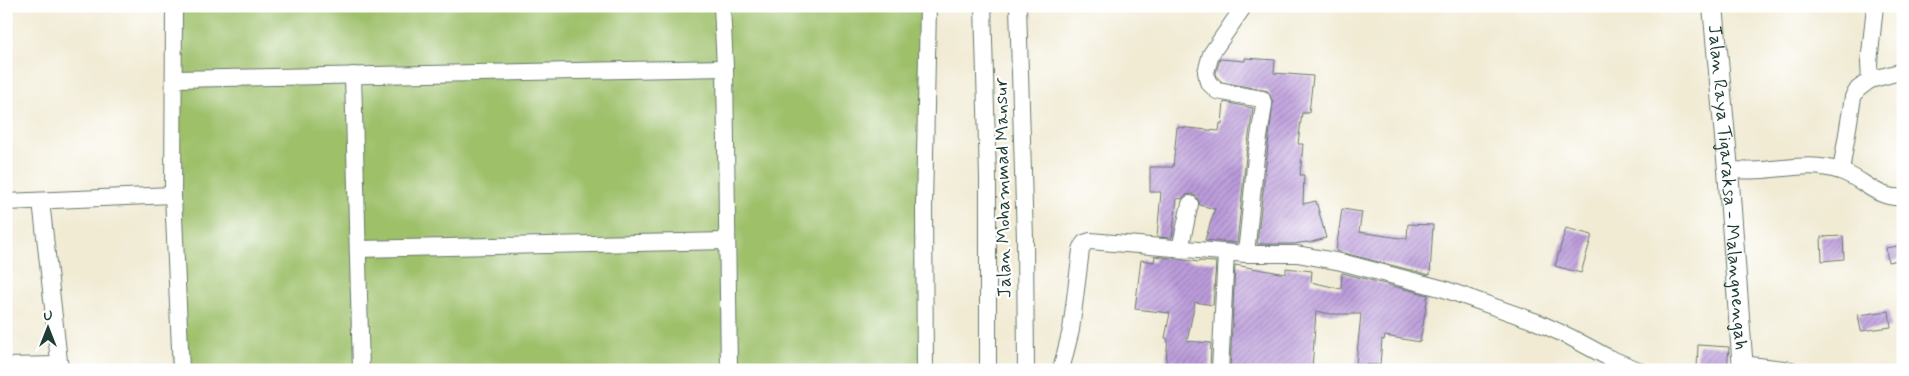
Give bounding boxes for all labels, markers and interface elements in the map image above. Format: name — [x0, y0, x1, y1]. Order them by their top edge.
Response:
street label: Jalan Raya Tigaraksa - Malangnengah — [1702, 24, 1754, 351]
street label: Jalan Mohammad Mansur — [989, 77, 1017, 298]
north arrow — [22, 304, 72, 354]
text: U — [43, 307, 53, 325]

